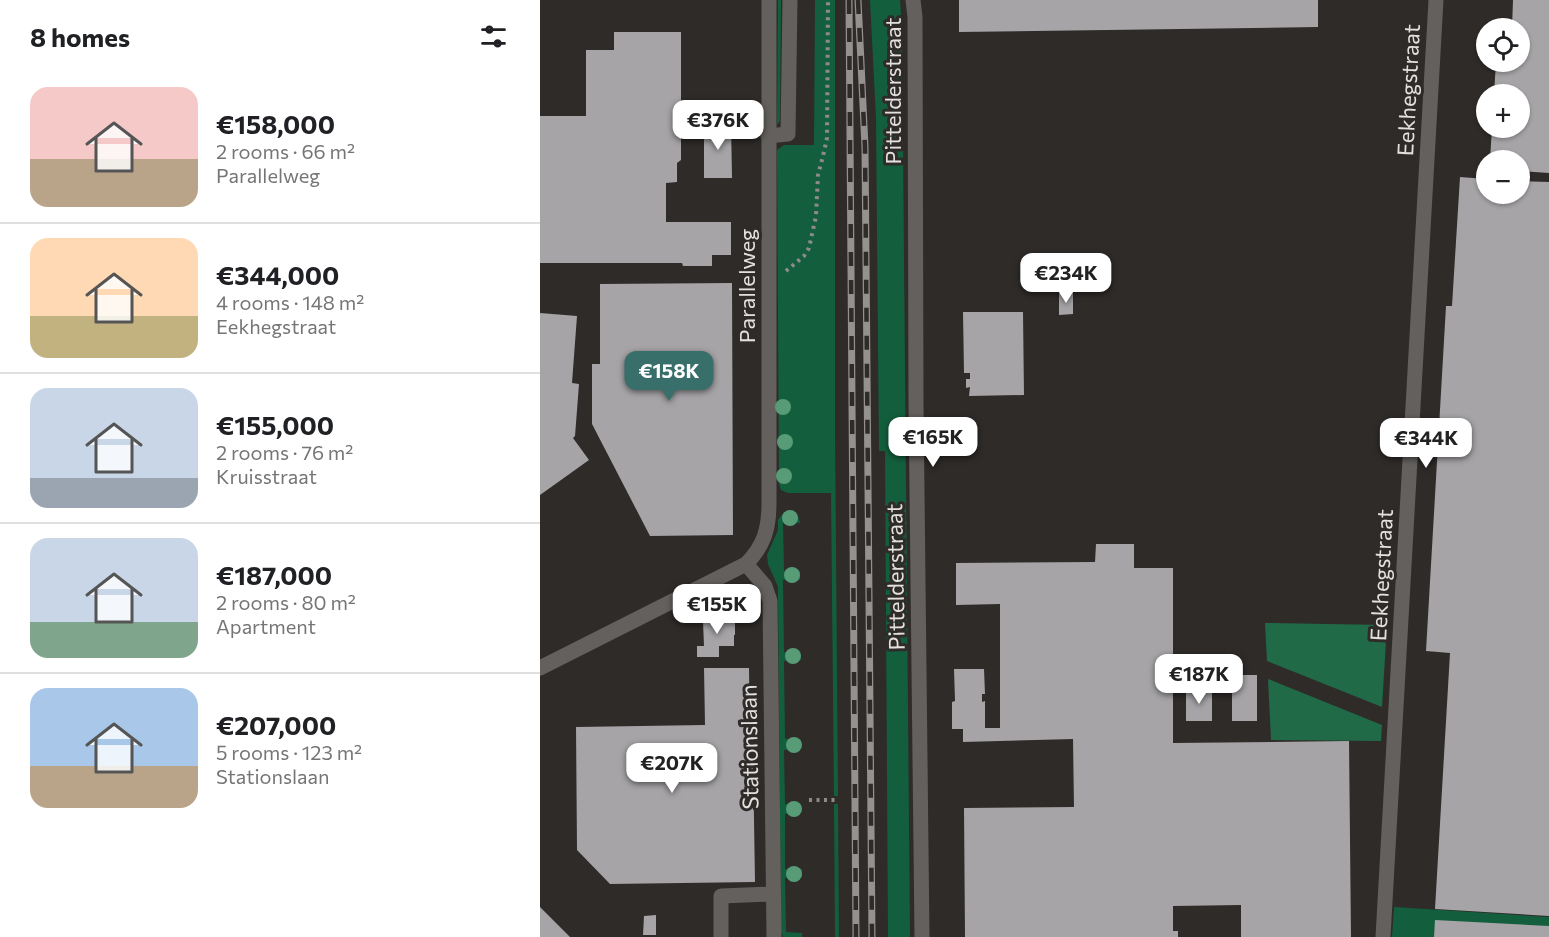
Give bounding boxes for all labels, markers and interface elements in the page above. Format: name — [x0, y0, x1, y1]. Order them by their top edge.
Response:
street label: Pittelderstraat — [879, 18, 906, 164]
map controls — [1476, 18, 1530, 204]
button: locate — [1476, 18, 1530, 72]
icon: filters — [477, 20, 510, 53]
text: 8 homes — [30, 21, 130, 52]
street label: Eekhegstraat — [1391, 23, 1425, 157]
button: + — [1476, 84, 1530, 138]
pin: €376K — [676, 100, 760, 151]
text: €376K — [687, 107, 749, 131]
text: €158,000 — [216, 108, 335, 139]
icon: home — [78, 111, 150, 183]
text: 2 rooms · 66 m² — [216, 139, 355, 163]
button: − — [1476, 150, 1530, 204]
text: Parallelweg — [216, 163, 320, 187]
street label: Parallelweg — [733, 229, 760, 343]
pin: €234K — [1024, 253, 1108, 304]
text: €344,000 — [216, 259, 339, 290]
text: €234K — [1034, 260, 1098, 284]
icon: home — [78, 262, 150, 334]
text: 4 rooms · 148 m² — [216, 290, 364, 314]
text: Eekhegstraat — [216, 314, 336, 338]
pin: €158K — [627, 351, 711, 402]
text: €158K — [638, 358, 700, 382]
text: €155,000 — [216, 409, 334, 440]
icon: home — [78, 412, 150, 484]
pin: €165K — [891, 417, 975, 468]
pin: €344K — [1384, 418, 1468, 469]
text: €165K — [902, 424, 964, 448]
text: €344K — [1394, 425, 1458, 449]
text: 2 rooms · 76 m² — [216, 440, 353, 464]
text: Kruisstraat — [216, 464, 317, 488]
street label: Pittelderstraat — [880, 503, 910, 651]
street label: Eekhegstraat — [1364, 508, 1398, 642]
text: €187,000 — [216, 559, 332, 590]
icon: home — [78, 562, 150, 634]
pin: €155K — [675, 584, 759, 635]
text: 2 rooms · 80 m² — [216, 590, 356, 614]
text: €155K — [687, 591, 747, 615]
text: Apartment — [216, 614, 316, 638]
pin: €187K — [1157, 654, 1241, 705]
text: €187K — [1169, 661, 1229, 685]
street label: Stationslaan — [734, 684, 764, 810]
text: €207,000 — [216, 709, 336, 740]
icon: home — [78, 712, 150, 784]
text: 5 rooms · 123 m² — [216, 740, 362, 764]
pin: €207K — [630, 743, 714, 794]
text: €207K — [640, 750, 704, 774]
text: Stationslaan — [216, 764, 330, 788]

